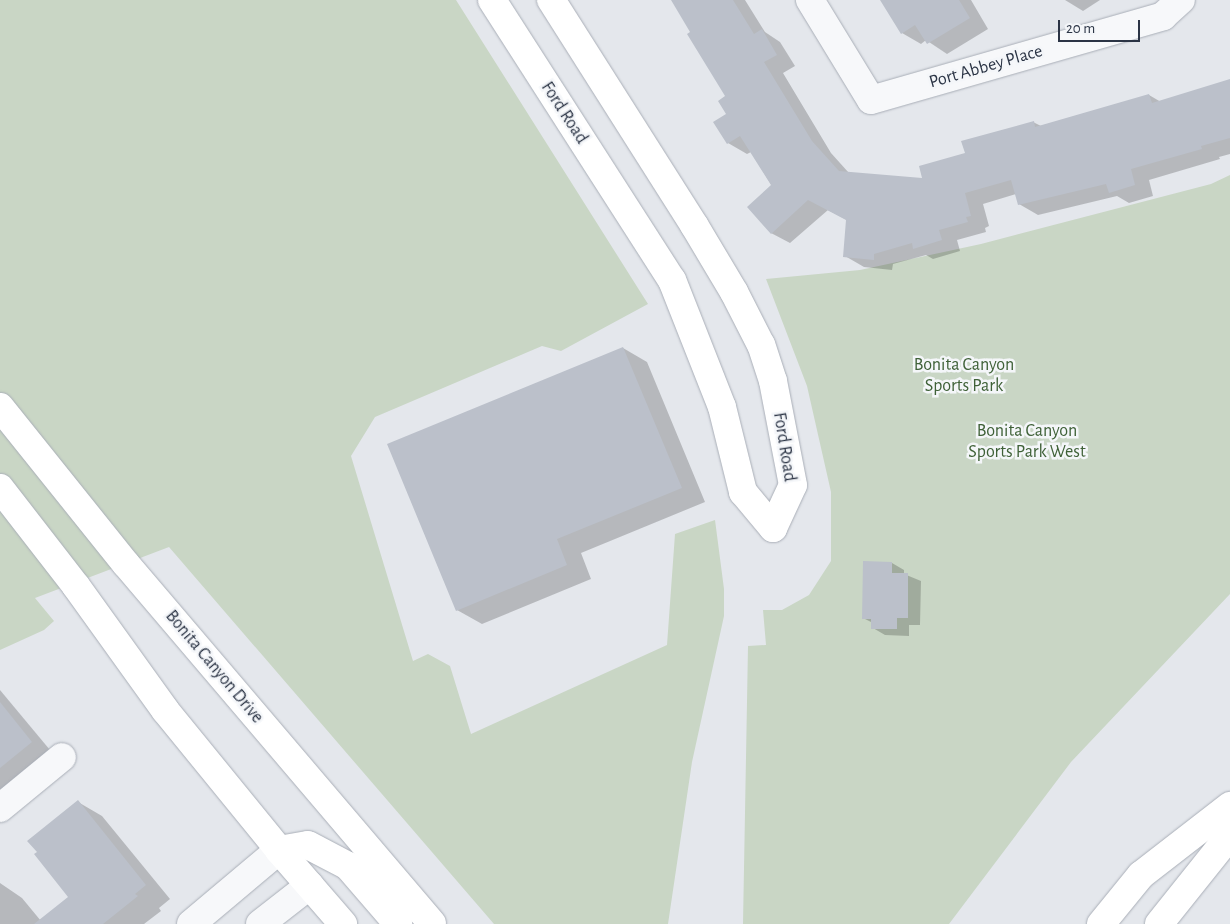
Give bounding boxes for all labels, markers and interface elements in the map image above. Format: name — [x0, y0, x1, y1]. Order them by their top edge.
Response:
scale bar — [1060, 10, 1142, 42]
text: 20 m — [1066, 21, 1095, 36]
street label: Port Abbey Place — [927, 40, 1045, 94]
street label: Ford Road — [536, 78, 592, 148]
park label: Bonita Canyon Sports Park — [914, 355, 1014, 398]
street label: Ford Road — [768, 411, 800, 483]
park label: Bonita Canyon Sports Park West — [968, 421, 1086, 464]
street label: Bonita Canyon Drive — [160, 606, 268, 728]

